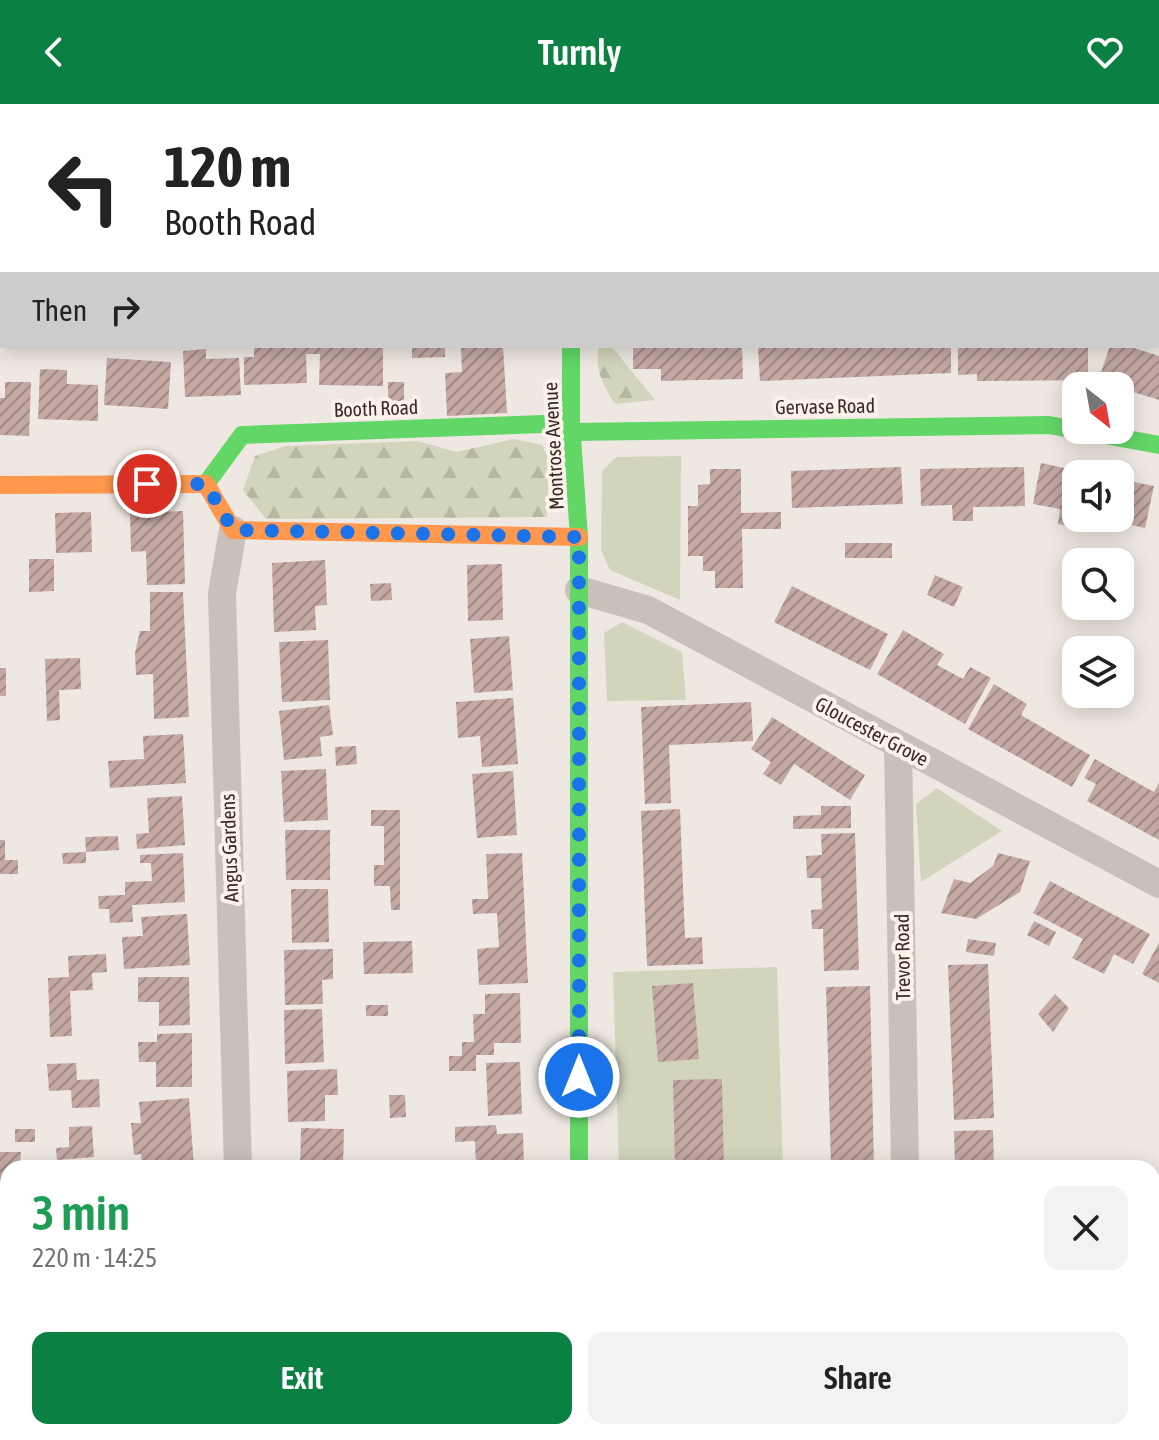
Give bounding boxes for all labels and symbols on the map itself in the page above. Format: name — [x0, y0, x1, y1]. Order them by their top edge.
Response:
north arrow — [1062, 372, 1134, 444]
street label: Montrose Avenue — [538, 382, 568, 510]
street label: Gervase Road — [775, 394, 875, 418]
street label: Booth Road — [333, 395, 419, 421]
pin — [113, 450, 181, 518]
street label: Gloucester Grove — [812, 692, 932, 770]
street label: Angus Gardens — [216, 793, 242, 903]
street label: Trevor Road — [890, 913, 914, 1001]
position arrow — [537, 1035, 621, 1119]

